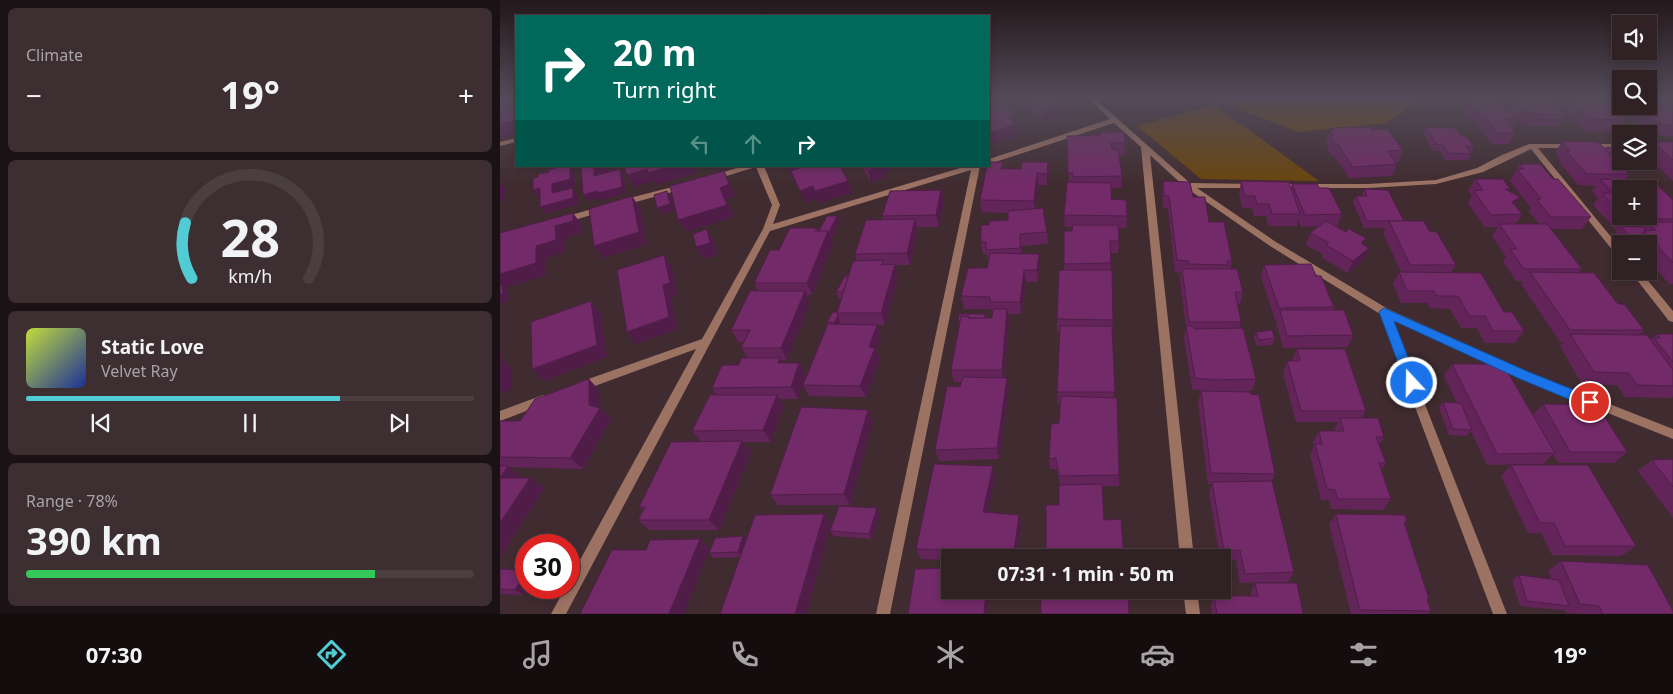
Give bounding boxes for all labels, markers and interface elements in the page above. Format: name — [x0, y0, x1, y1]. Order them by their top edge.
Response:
map controls — [1612, 15, 1657, 280]
button: sound — [1612, 15, 1657, 60]
text: 20 m — [613, 29, 696, 76]
icon: right — [530, 35, 595, 100]
text: Climate — [26, 44, 83, 66]
text: 19° — [220, 68, 280, 120]
button: search — [1612, 70, 1657, 115]
text: Turn right — [613, 74, 716, 104]
text: − — [26, 76, 42, 114]
text: + — [458, 76, 474, 114]
button: layers — [1612, 125, 1657, 170]
icon: left — [686, 130, 714, 158]
icon: ahead — [739, 130, 767, 158]
icon: right — [792, 130, 820, 158]
button: + — [1612, 180, 1657, 225]
text: 28 — [220, 201, 280, 272]
button: − — [1612, 235, 1657, 280]
text: km/h — [228, 264, 272, 288]
text: Static Love — [101, 334, 204, 360]
position arrow — [1385, 356, 1437, 408]
text: Velvet Ray — [101, 360, 178, 382]
pin — [1569, 381, 1611, 423]
icon: arrive — [1576, 388, 1604, 416]
icon: previous — [87, 409, 115, 437]
icon: pause — [236, 409, 264, 437]
icon: next — [385, 409, 413, 437]
text: Range · 78% — [26, 490, 118, 512]
text: 390 km — [26, 514, 162, 566]
speed limit sign: 30 — [515, 534, 580, 599]
text: 07:31 · 1 min · 50 m — [998, 561, 1174, 587]
icon: directions — [314, 637, 349, 672]
icon: music — [520, 637, 555, 672]
icon: phone — [727, 637, 762, 672]
icon: climate — [933, 637, 968, 672]
icon: car — [1140, 637, 1175, 672]
icon: filters — [1346, 637, 1381, 672]
text: 07:30 — [86, 639, 142, 669]
text: 19° — [1553, 639, 1587, 669]

